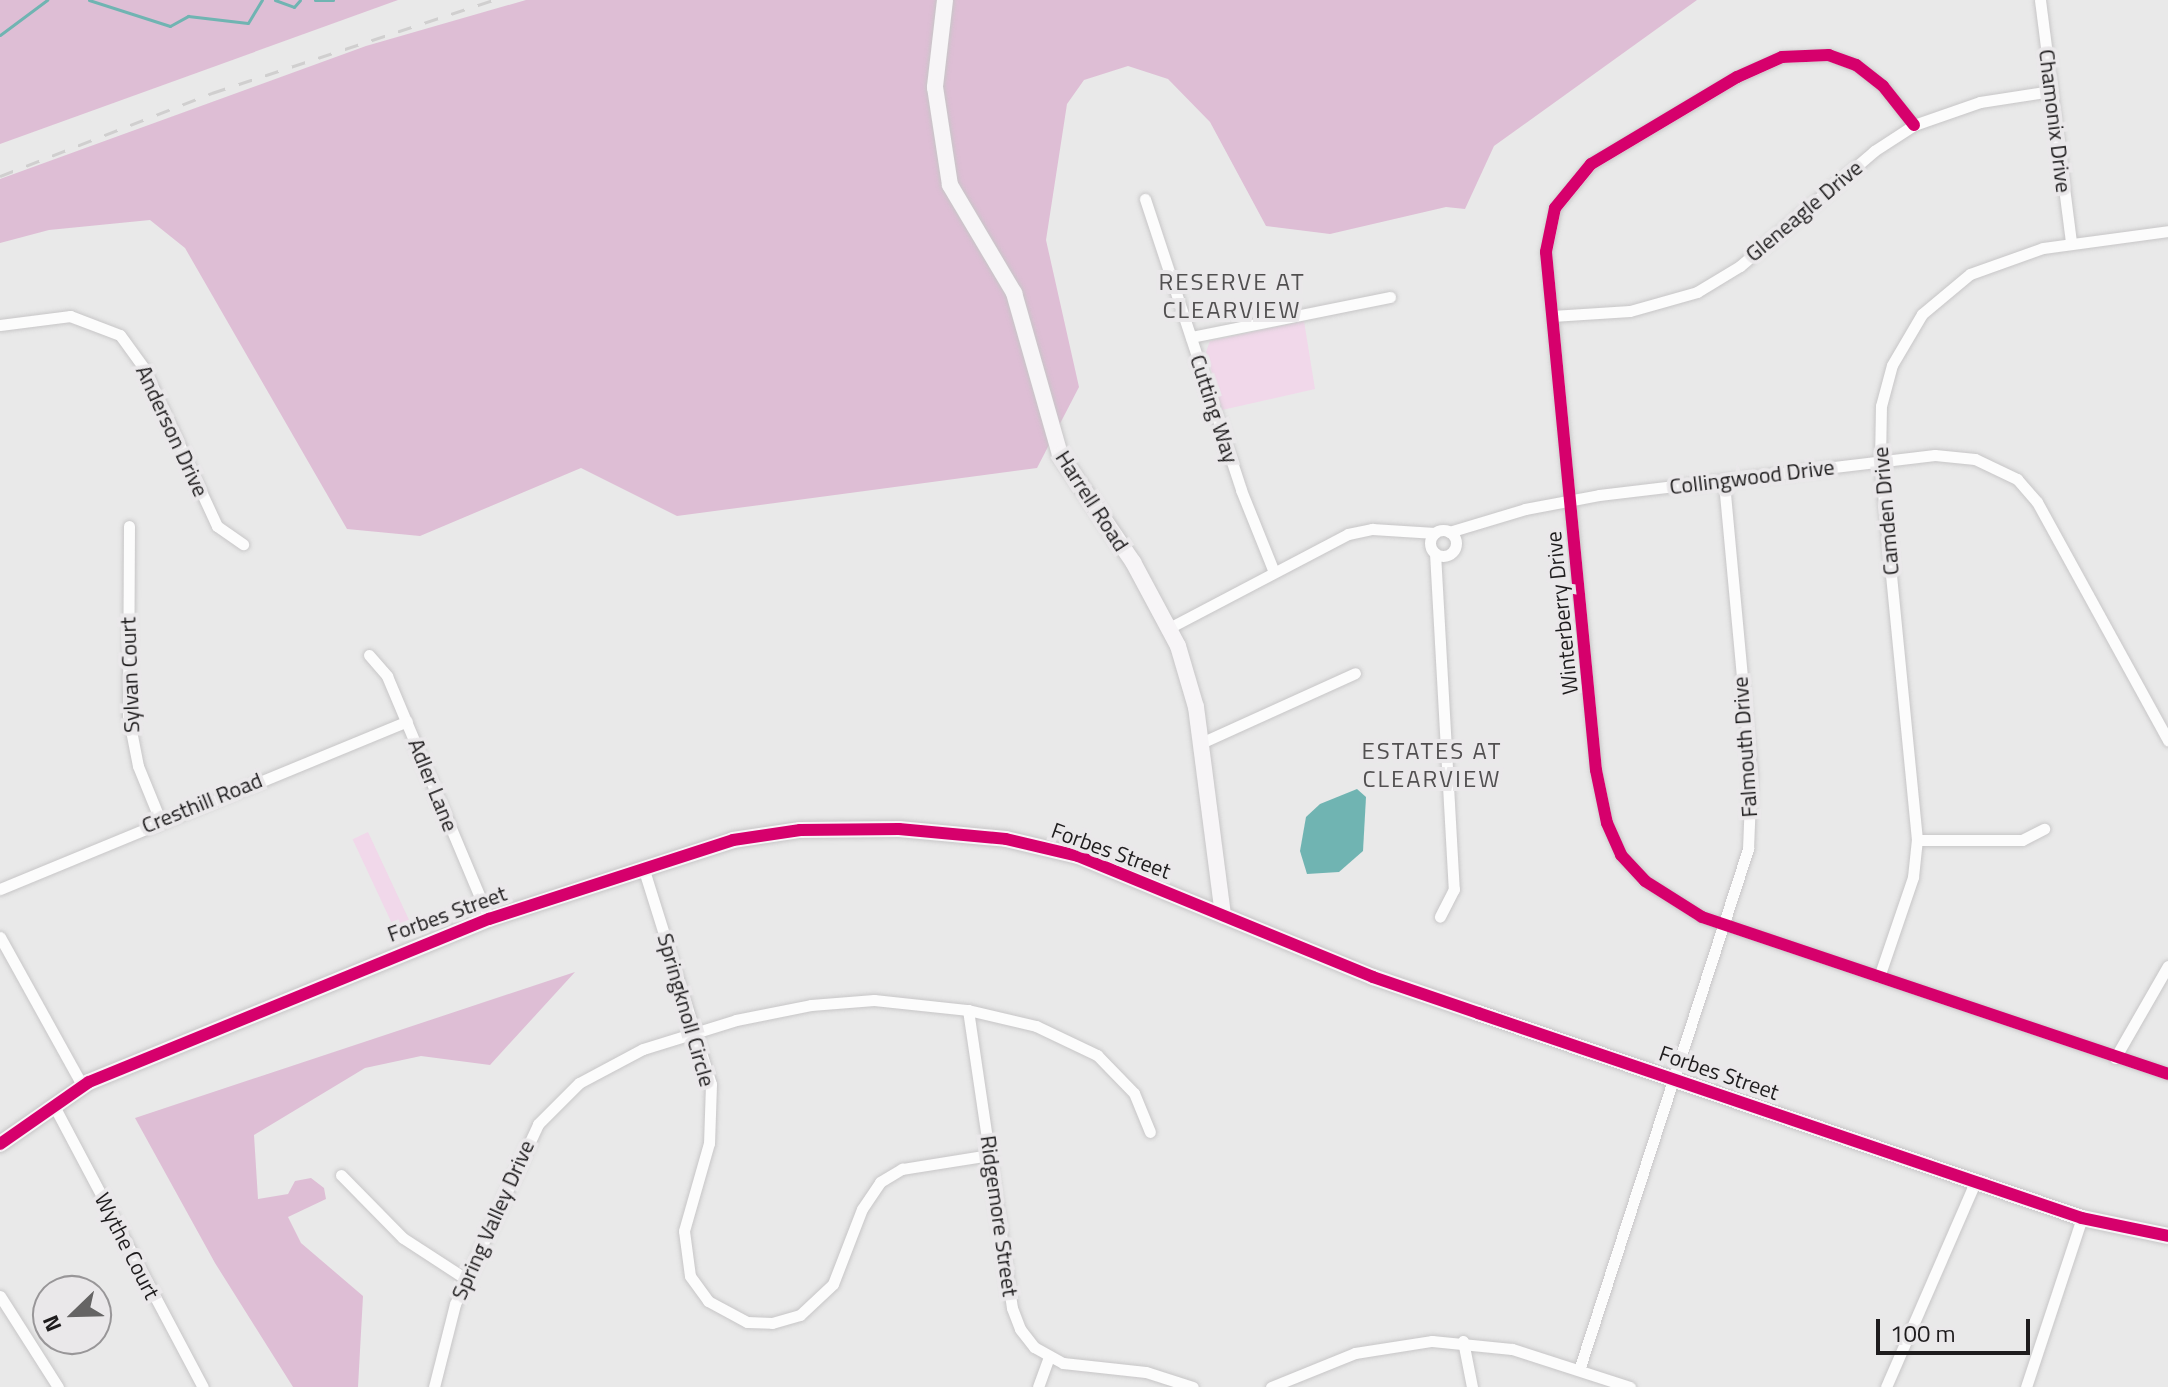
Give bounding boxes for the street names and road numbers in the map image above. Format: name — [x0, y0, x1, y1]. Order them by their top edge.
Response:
street label: Chamonix Drive — [2033, 48, 2077, 194]
street label: Gleneagle Drive — [1740, 155, 1868, 267]
street label: Cutting Way — [1184, 352, 1244, 466]
street label: Anderson Drive — [130, 361, 214, 501]
street label: Harrell Road — [1050, 446, 1134, 556]
street label: Camden Drive — [1867, 446, 1905, 576]
street label: Collingwood Drive — [1668, 454, 1836, 500]
street label: Winterberry Drive — [1540, 530, 1584, 696]
street label: Sylvan Court — [115, 617, 145, 733]
street label: Falmouth Drive — [1727, 676, 1763, 818]
street label: Adler Lane — [402, 735, 464, 835]
street label: Cresthill Road — [138, 767, 266, 839]
street label: Forbes Street — [1048, 817, 1174, 885]
street label: Forbes Street — [384, 880, 510, 948]
street label: Springknoll Circle — [652, 930, 720, 1090]
street label: Forbes Street — [1656, 1040, 1782, 1106]
street label: Ridgemore Street — [975, 1134, 1023, 1298]
street label: Spring Valley Drive — [446, 1136, 540, 1304]
street label: Wythe Court — [89, 1188, 165, 1304]

